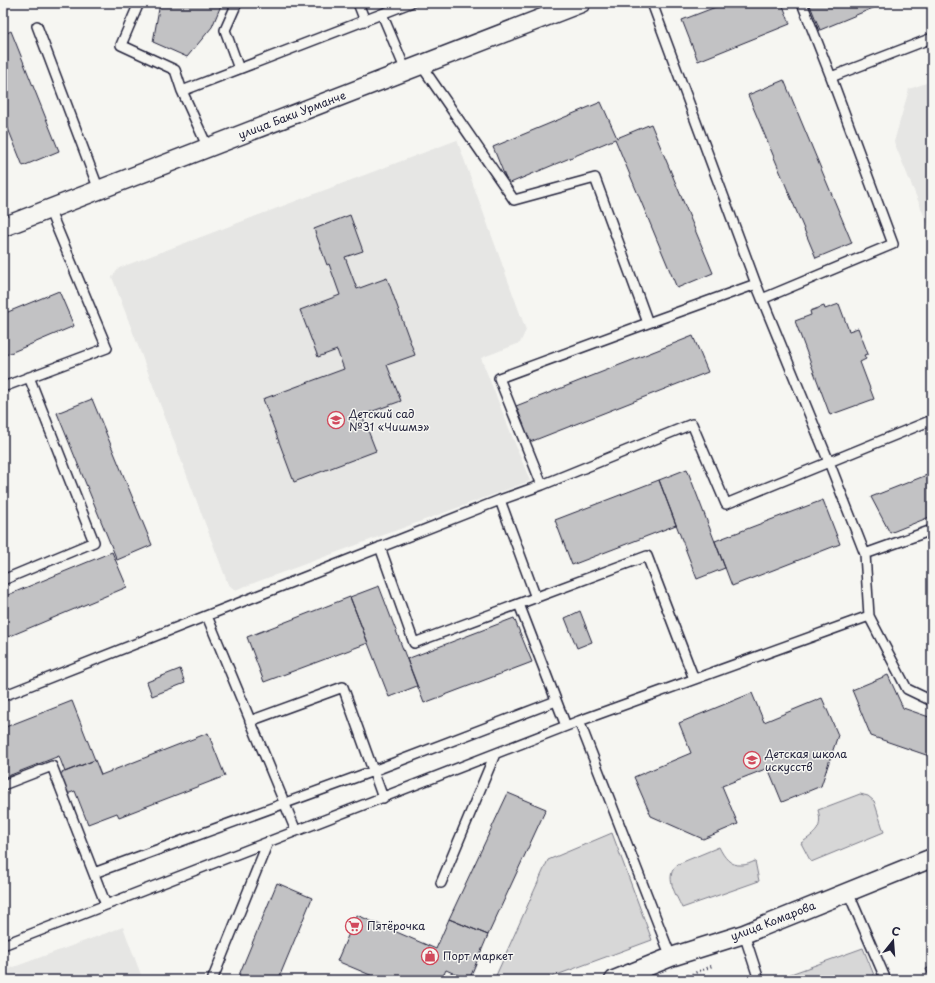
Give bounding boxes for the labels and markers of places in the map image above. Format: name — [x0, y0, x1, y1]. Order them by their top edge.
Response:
place label: Детский сад №31 «Чишмэ» — [348, 405, 429, 435]
school or university icon: Детский сад №31 «Чишмэ» — [326, 410, 346, 430]
place label: Детская школа искусств — [764, 745, 847, 775]
school or university icon: Детская школа искусств — [742, 750, 762, 770]
supermarket icon: Пятёрочка — [344, 916, 364, 936]
place label: Пятёрочка — [367, 917, 425, 934]
shop icon: Порт маркет — [420, 946, 440, 966]
place label: Порт маркет — [443, 947, 514, 964]

